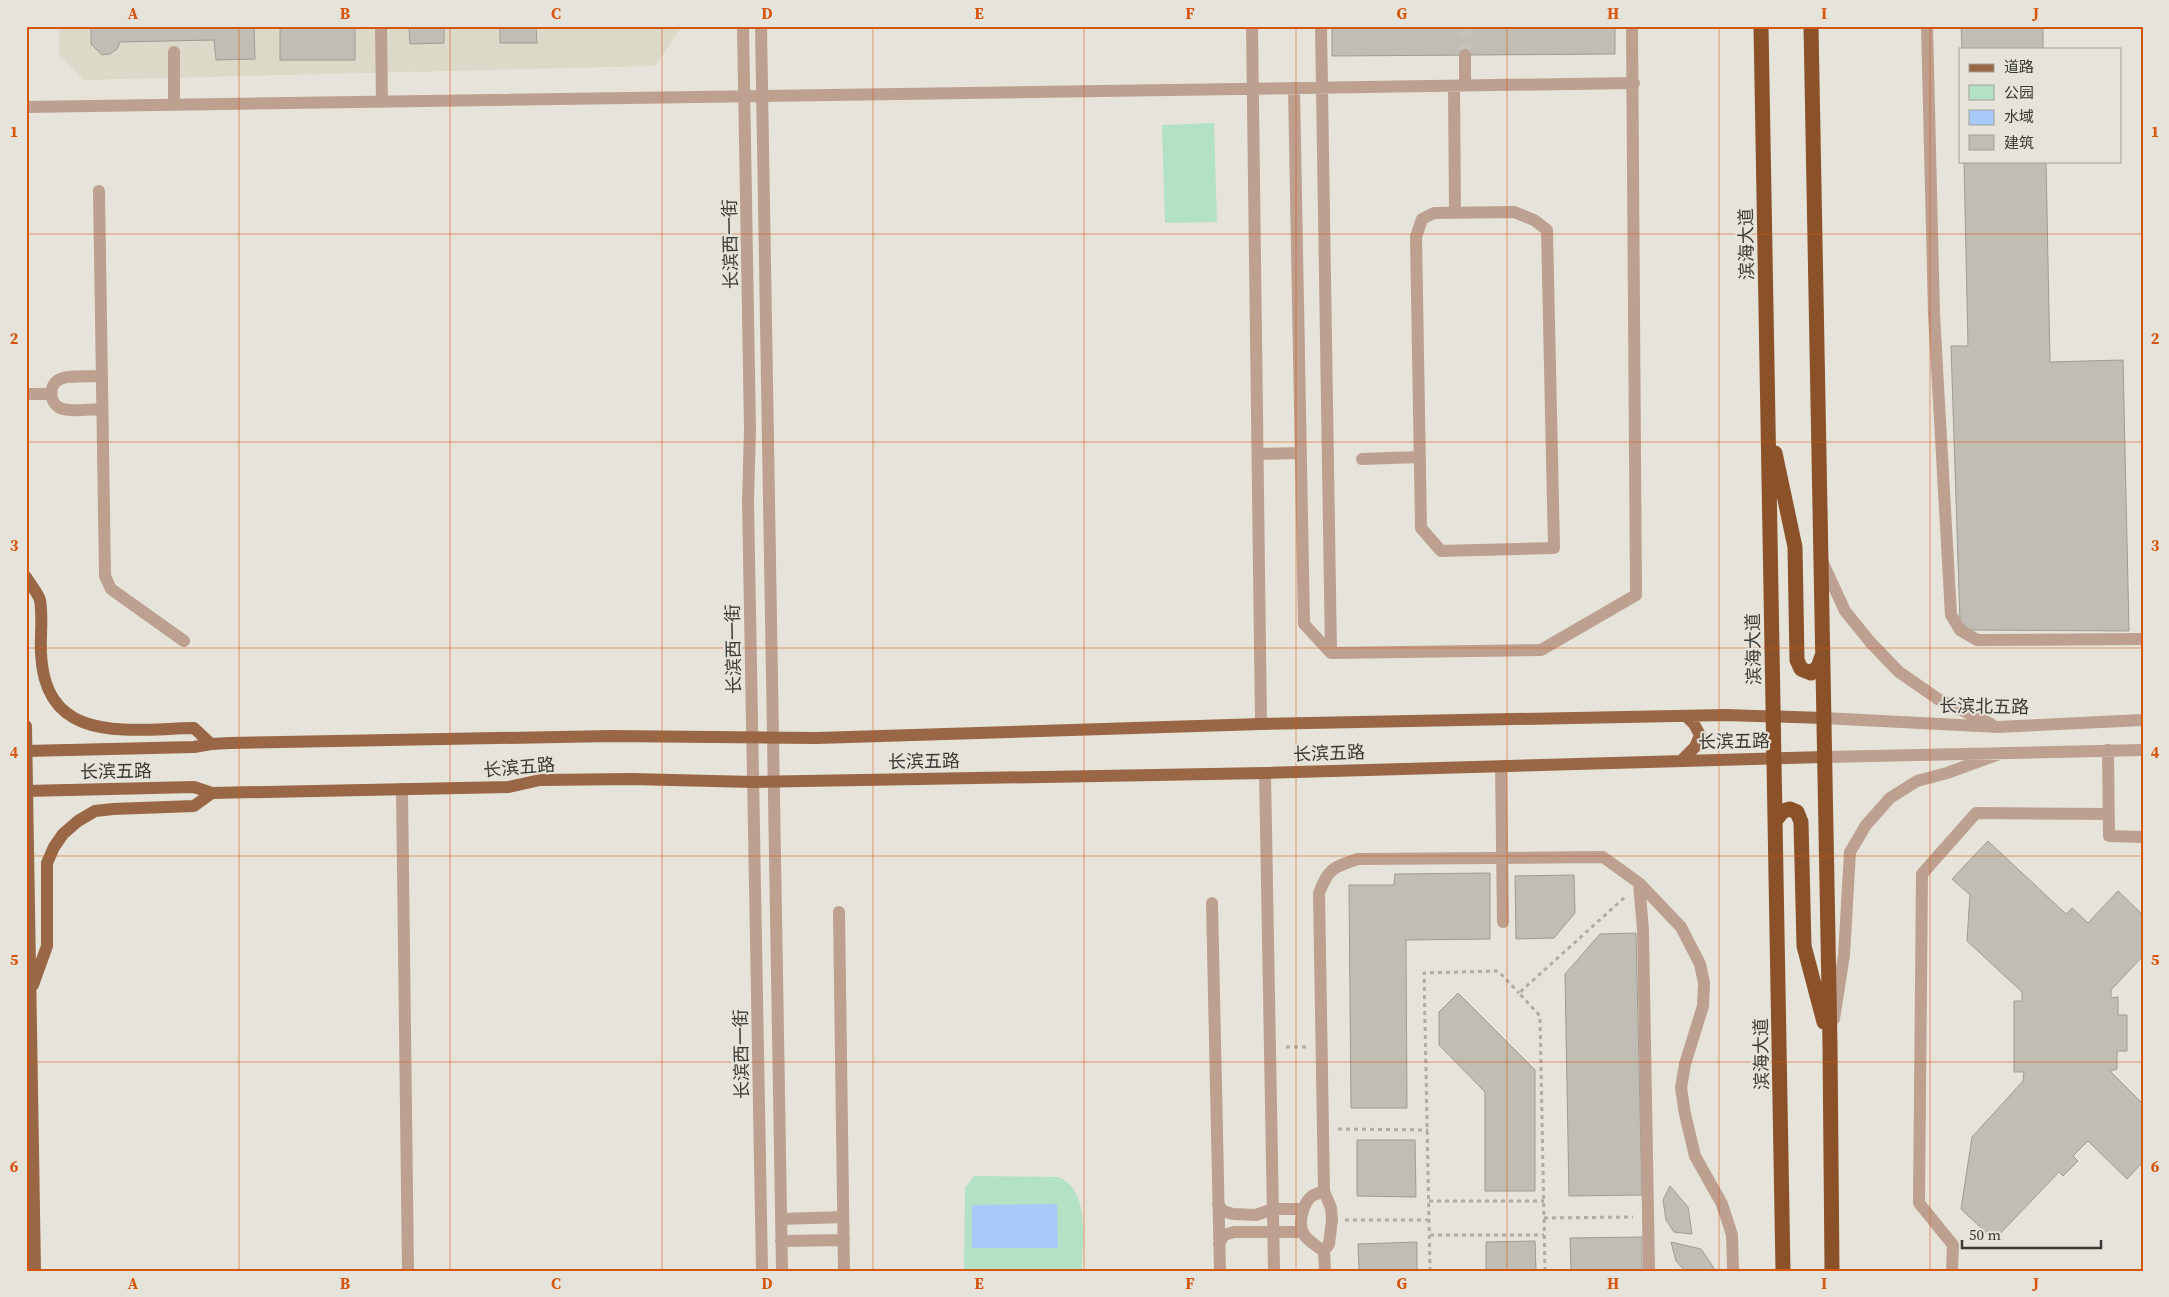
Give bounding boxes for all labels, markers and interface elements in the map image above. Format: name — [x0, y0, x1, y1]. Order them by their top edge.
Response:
text: A — [128, 2, 139, 24]
text: B — [340, 2, 351, 24]
text: C — [551, 2, 561, 24]
text: D — [761, 2, 773, 24]
text: E — [974, 2, 984, 24]
text: F — [1185, 2, 1195, 24]
text: G — [1397, 2, 1408, 24]
text: H — [1607, 2, 1619, 24]
text: I — [1821, 2, 1827, 24]
text: J — [2032, 2, 2039, 24]
legend — [1959, 48, 2122, 162]
text: 道路 — [2004, 56, 2034, 77]
text: 公园 — [2004, 82, 2034, 103]
text: 水域 — [2004, 106, 2034, 127]
text: 1 — [10, 120, 18, 142]
text: 1 — [2151, 120, 2159, 142]
text: 建筑 — [2004, 132, 2034, 153]
street label: 长滨西一街 — [717, 199, 743, 289]
street label: 滨海大道 — [1733, 208, 1759, 280]
text: 2 — [10, 327, 19, 349]
text: 2 — [2151, 327, 2160, 349]
text: 3 — [10, 534, 19, 556]
text: 3 — [2151, 534, 2160, 556]
street label: 长滨西一街 — [720, 604, 746, 694]
street label: 滨海大道 — [1740, 613, 1766, 685]
street label: 长滨北五路 — [1939, 693, 2029, 719]
street label: 长滨五路 — [1698, 728, 1770, 754]
street label: 长滨五路 — [1293, 739, 1365, 767]
text: 4 — [10, 741, 19, 763]
text: 4 — [2151, 741, 2160, 763]
street label: 长滨五路 — [888, 748, 960, 774]
street label: 长滨五路 — [482, 751, 556, 783]
street label: 长滨五路 — [80, 758, 152, 784]
text: 5 — [10, 948, 19, 970]
text: 5 — [2151, 948, 2160, 970]
street label: 长滨西一街 — [728, 1009, 754, 1099]
street label: 滨海大道 — [1748, 1018, 1774, 1090]
text: 6 — [10, 1155, 19, 1177]
text: 6 — [2151, 1155, 2160, 1177]
scale bar — [1962, 1217, 2100, 1249]
text: 50 m — [1969, 1224, 2001, 1245]
text: A — [128, 1272, 139, 1294]
text: B — [340, 1272, 351, 1294]
text: C — [551, 1272, 561, 1294]
text: D — [761, 1272, 773, 1294]
text: E — [974, 1272, 984, 1294]
text: F — [1185, 1272, 1195, 1294]
text: G — [1397, 1272, 1408, 1294]
text: H — [1607, 1272, 1619, 1294]
text: I — [1821, 1272, 1827, 1294]
text: J — [2032, 1272, 2039, 1294]

